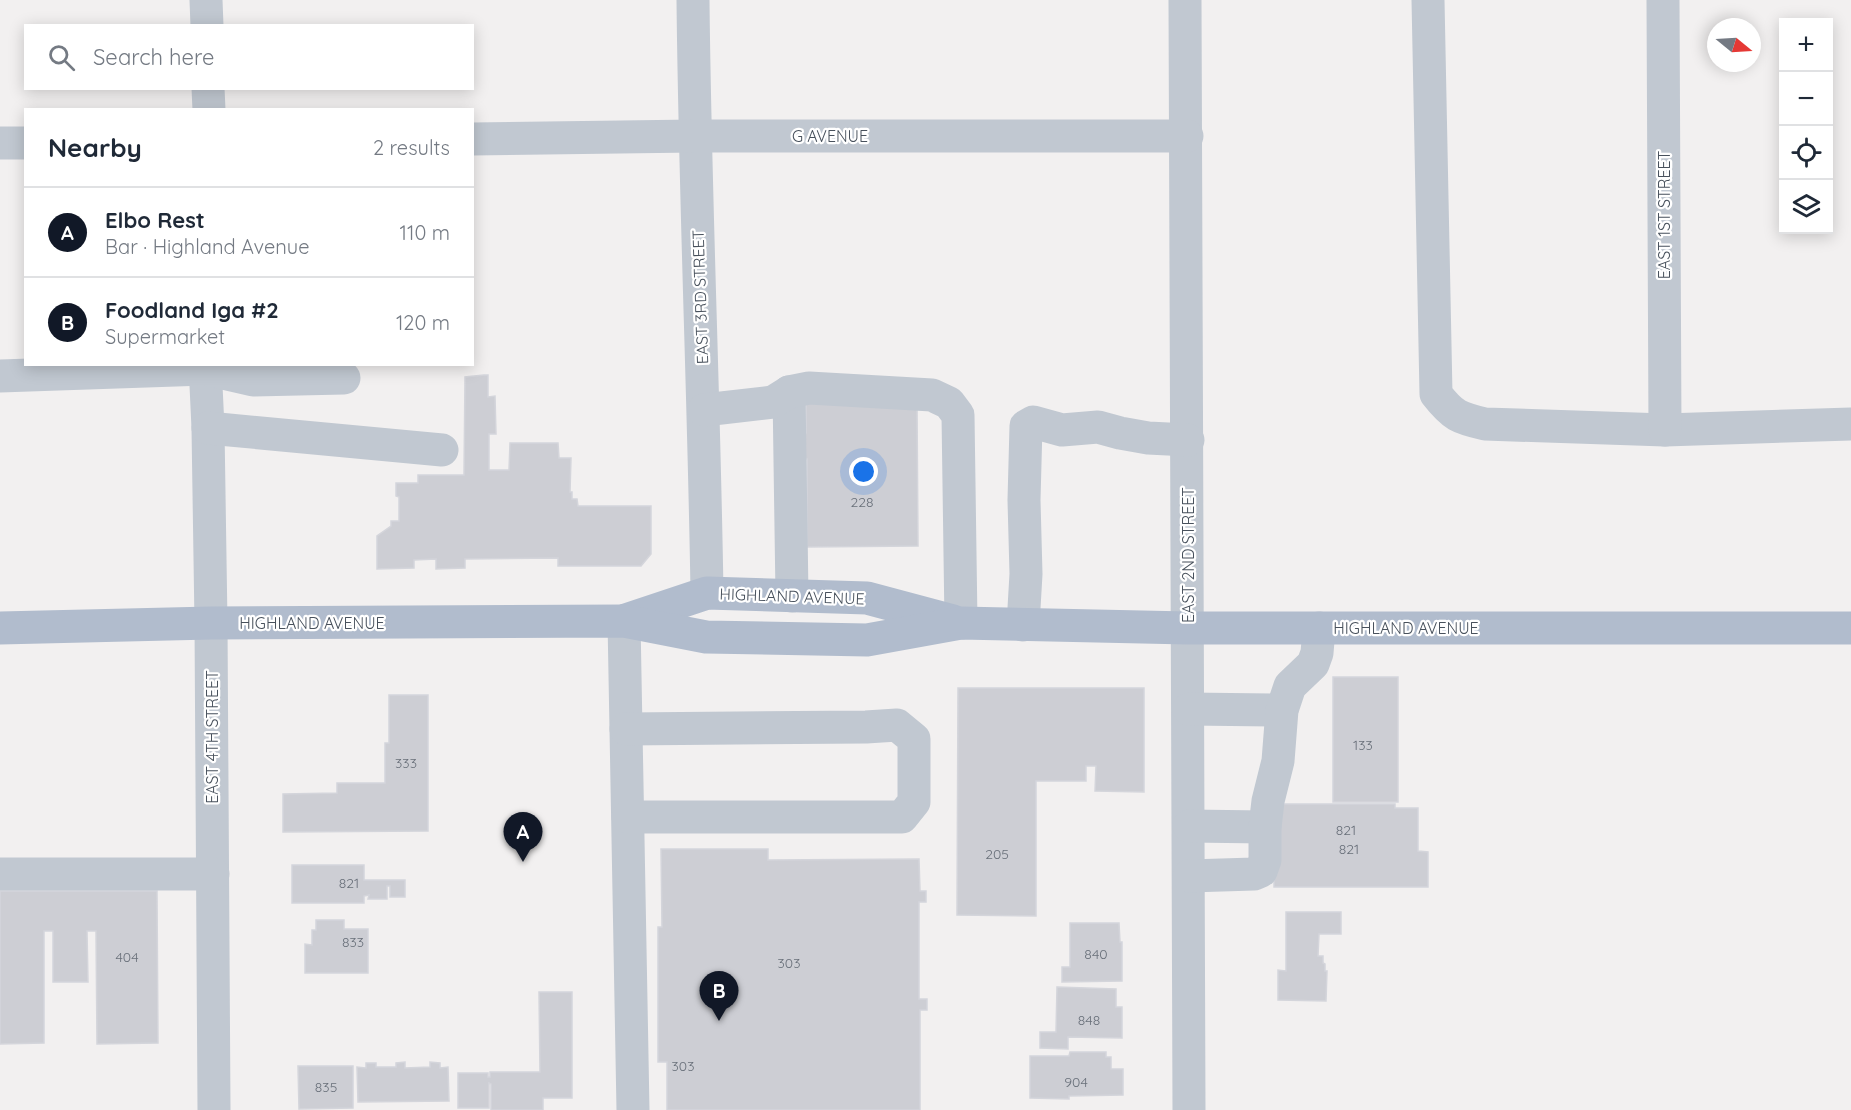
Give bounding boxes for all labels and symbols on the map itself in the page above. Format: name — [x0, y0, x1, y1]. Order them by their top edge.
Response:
north arrow — [1707, 18, 1761, 72]
street label: G AVENUE — [792, 126, 868, 146]
street label: EAST 1ST STREET — [1654, 150, 1674, 279]
street label: EAST 3RD STREET — [688, 229, 712, 365]
your location — [849, 457, 878, 486]
street label: EAST 2ND STREET — [1178, 487, 1198, 623]
house number: 228 — [850, 493, 874, 511]
street label: HIGHLAND AVENUE — [719, 583, 865, 609]
street label: HIGHLAND AVENUE — [239, 613, 385, 633]
street label: HIGHLAND AVENUE — [1333, 618, 1479, 638]
street label: EAST 4TH STREET — [202, 670, 222, 804]
house number: 133 — [1353, 736, 1373, 754]
house number: 333 — [395, 754, 417, 772]
pin: A — [504, 812, 542, 862]
house number: 821 — [1336, 821, 1356, 839]
house number: 821 — [1339, 840, 1359, 858]
house number: 205 — [985, 845, 1009, 863]
house number: 821 — [339, 874, 359, 892]
house number: 833 — [342, 933, 364, 951]
house number: 840 — [1084, 945, 1108, 963]
house number: 404 — [115, 948, 139, 966]
house number: 303 — [777, 954, 801, 972]
pin: B — [700, 972, 738, 1021]
house number: 848 — [1078, 1011, 1100, 1029]
house number: 303 — [671, 1057, 695, 1075]
house number: 904 — [1064, 1073, 1088, 1091]
house number: 835 — [315, 1078, 337, 1096]

